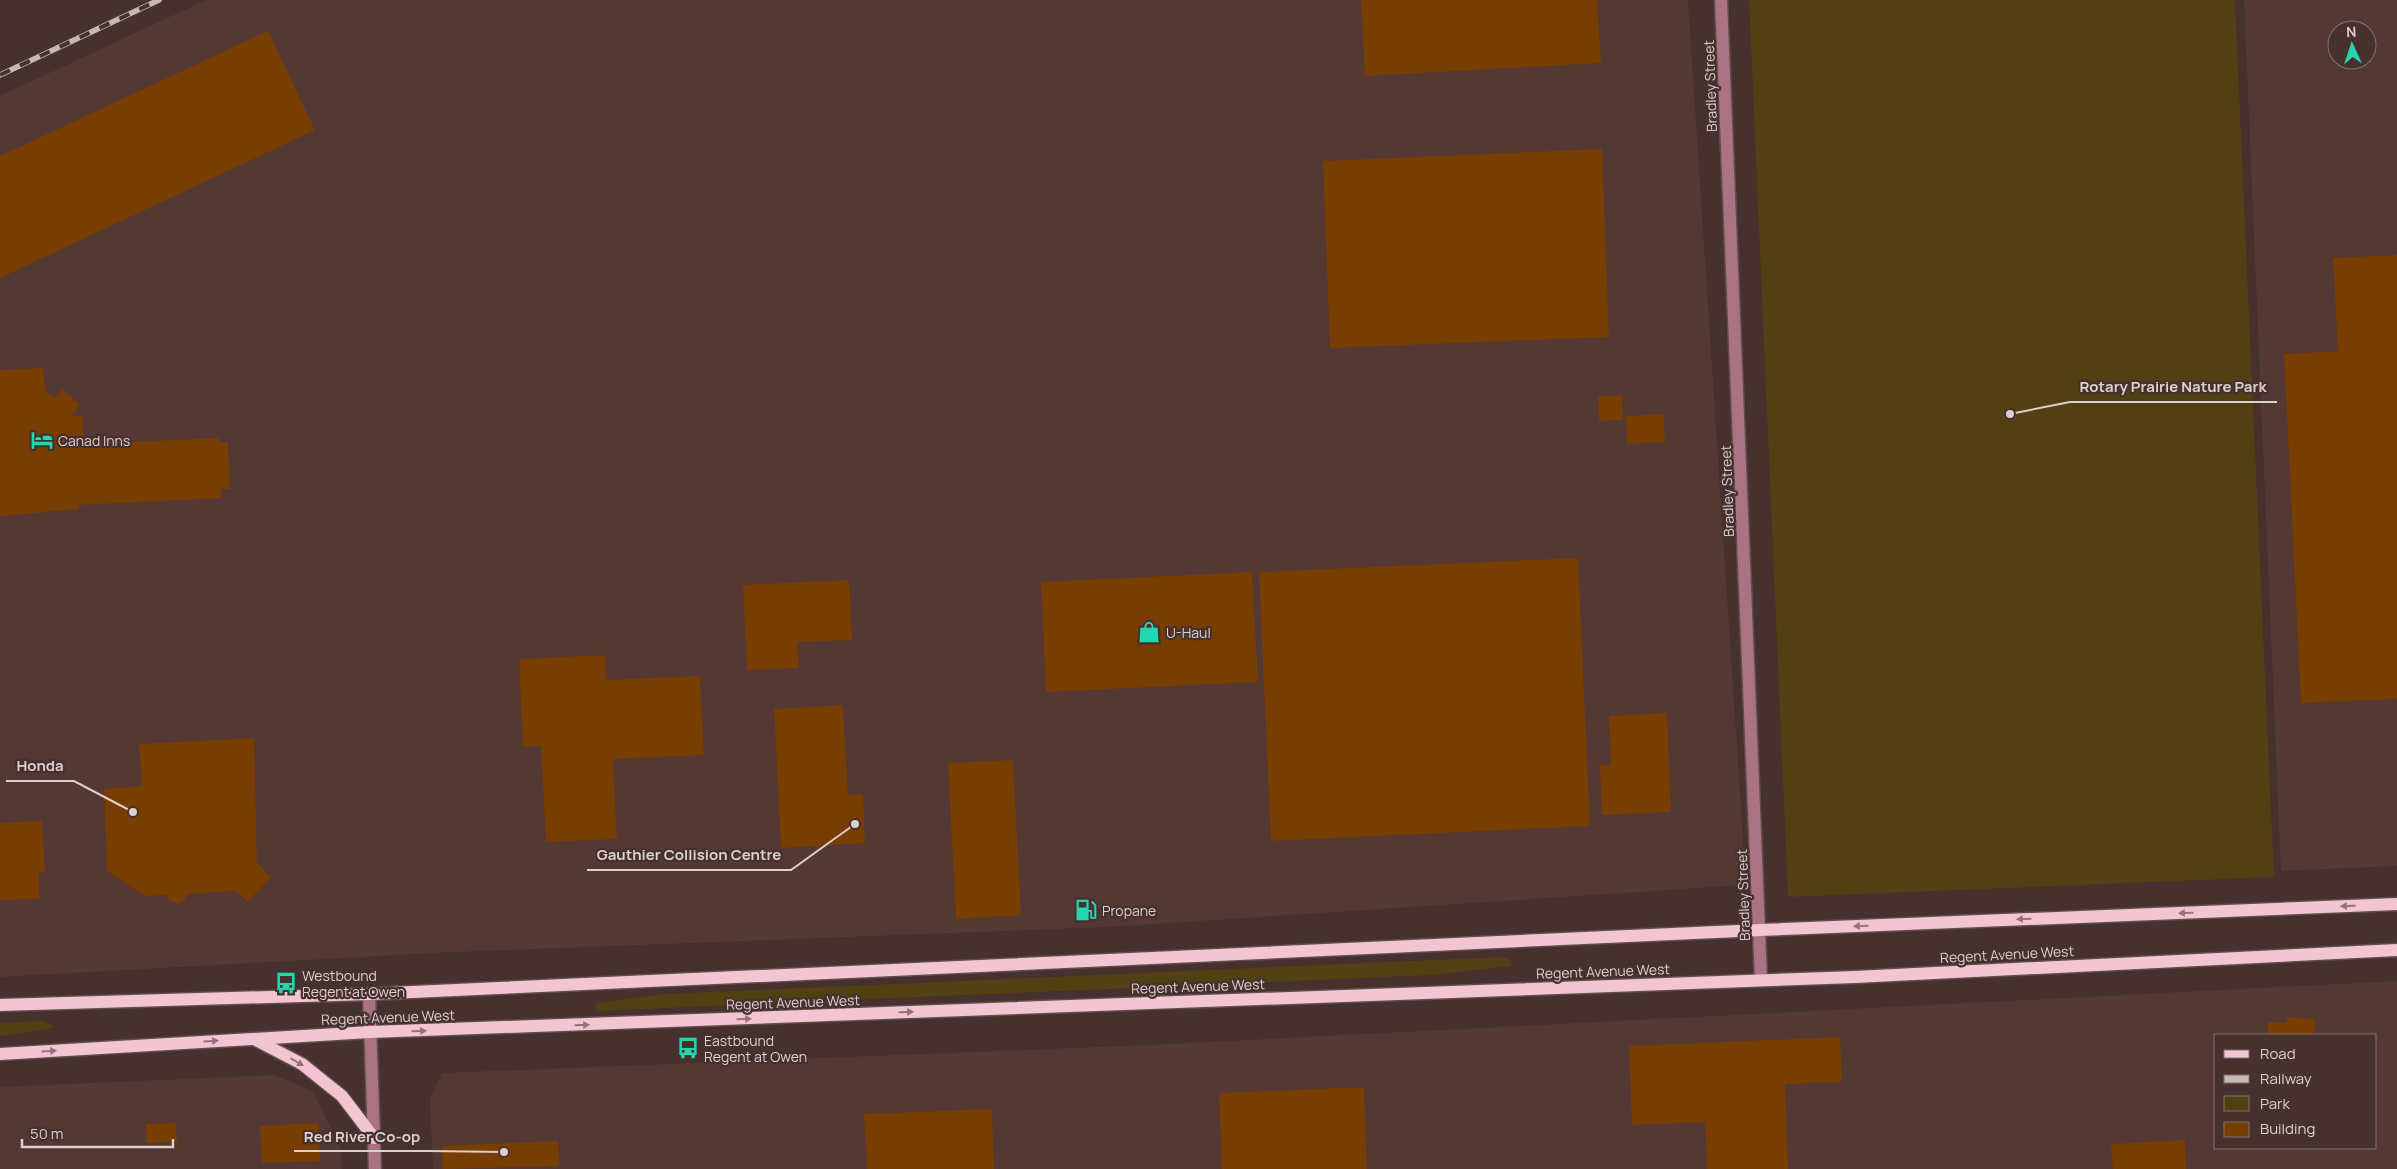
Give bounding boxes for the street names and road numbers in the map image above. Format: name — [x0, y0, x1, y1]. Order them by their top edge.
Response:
street label: Bradley Street — [1699, 39, 1721, 132]
street label: Bradley Street — [1716, 444, 1738, 537]
street label: Bradley Street — [1732, 848, 1754, 941]
street label: Regent Avenue West — [1940, 941, 2075, 967]
street label: Regent Avenue West — [1536, 959, 1671, 983]
street label: Regent Avenue West — [1131, 974, 1266, 998]
street label: Regent Avenue West — [726, 990, 861, 1014]
street label: Regent Avenue West — [321, 1005, 456, 1029]

